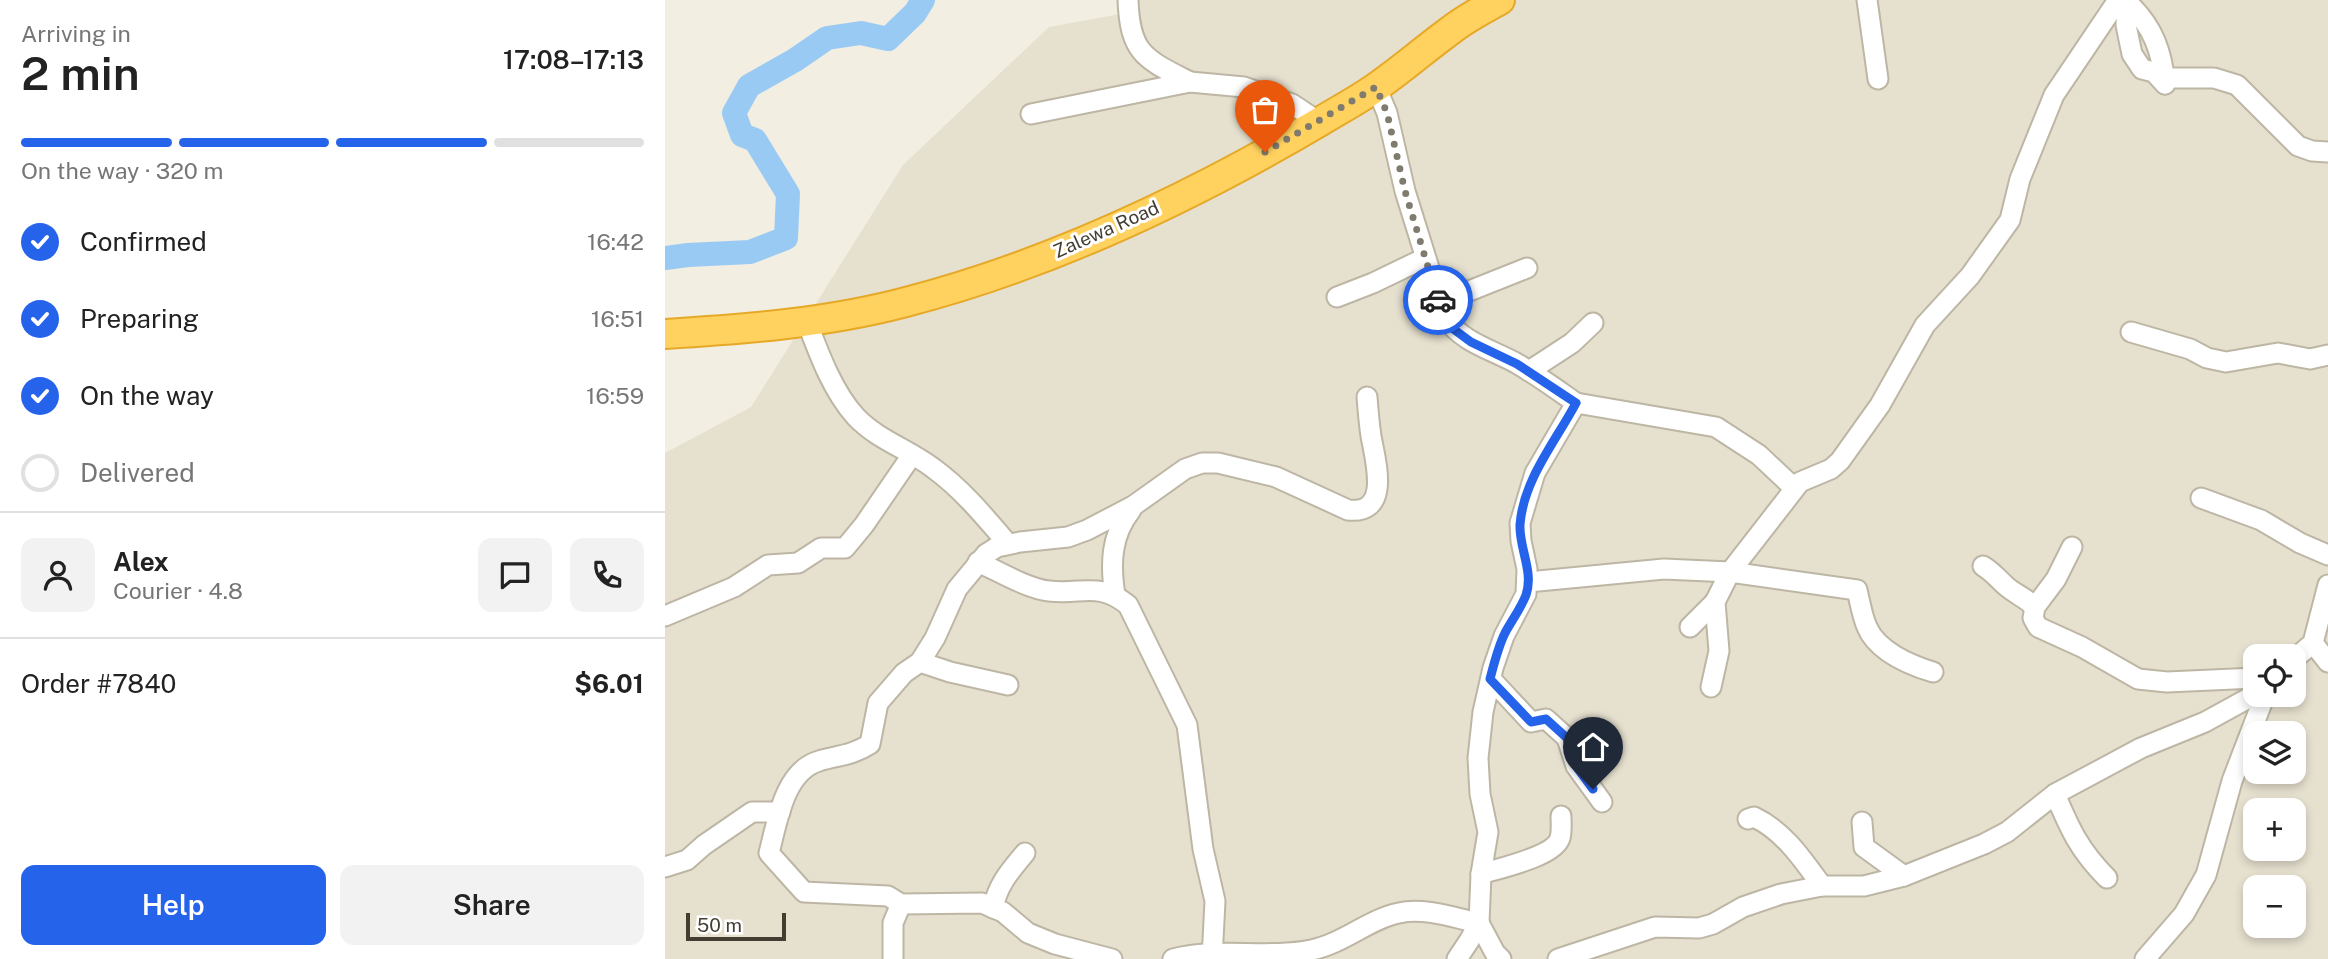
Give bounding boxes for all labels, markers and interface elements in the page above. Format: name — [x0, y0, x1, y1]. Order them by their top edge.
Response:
text: Arriving in — [21, 20, 131, 47]
text: 17:08–17:13 — [503, 44, 644, 75]
text: 2 min — [21, 46, 140, 100]
pin — [1235, 80, 1295, 152]
icon: bag — [1246, 91, 1284, 129]
text: On the way · 320 m — [21, 157, 223, 184]
street label: Zalewa Road — [1050, 196, 1162, 262]
icon: check — [21, 223, 59, 261]
text: Confirmed — [80, 226, 207, 257]
text: 16:42 — [587, 228, 644, 255]
courier — [1403, 265, 1473, 335]
icon: car — [1419, 281, 1457, 319]
icon: check — [21, 300, 59, 338]
text: Preparing — [80, 303, 199, 334]
text: 16:51 — [591, 305, 644, 332]
icon: check — [21, 377, 59, 415]
text: On the way — [80, 380, 214, 411]
text: 16:59 — [586, 382, 644, 409]
text: Delivered — [80, 457, 195, 488]
button: person — [21, 538, 95, 612]
button: chat — [478, 538, 552, 612]
button: phone — [570, 538, 644, 612]
text: Alex — [113, 546, 169, 577]
text: Courier · 4.8 — [113, 577, 243, 604]
map controls — [2243, 644, 2306, 938]
button: locate — [2243, 644, 2306, 707]
text: Order #7840 — [21, 668, 176, 699]
text: $6.01 — [574, 668, 644, 699]
pin — [1563, 717, 1623, 789]
button: layers — [2243, 721, 2306, 784]
icon: home — [1574, 728, 1612, 766]
button: + — [2243, 798, 2306, 861]
button: Help — [21, 865, 326, 945]
button: Share — [340, 865, 644, 945]
button: − — [2243, 875, 2306, 938]
scale bar — [686, 910, 786, 942]
text: 50 m — [697, 914, 742, 936]

